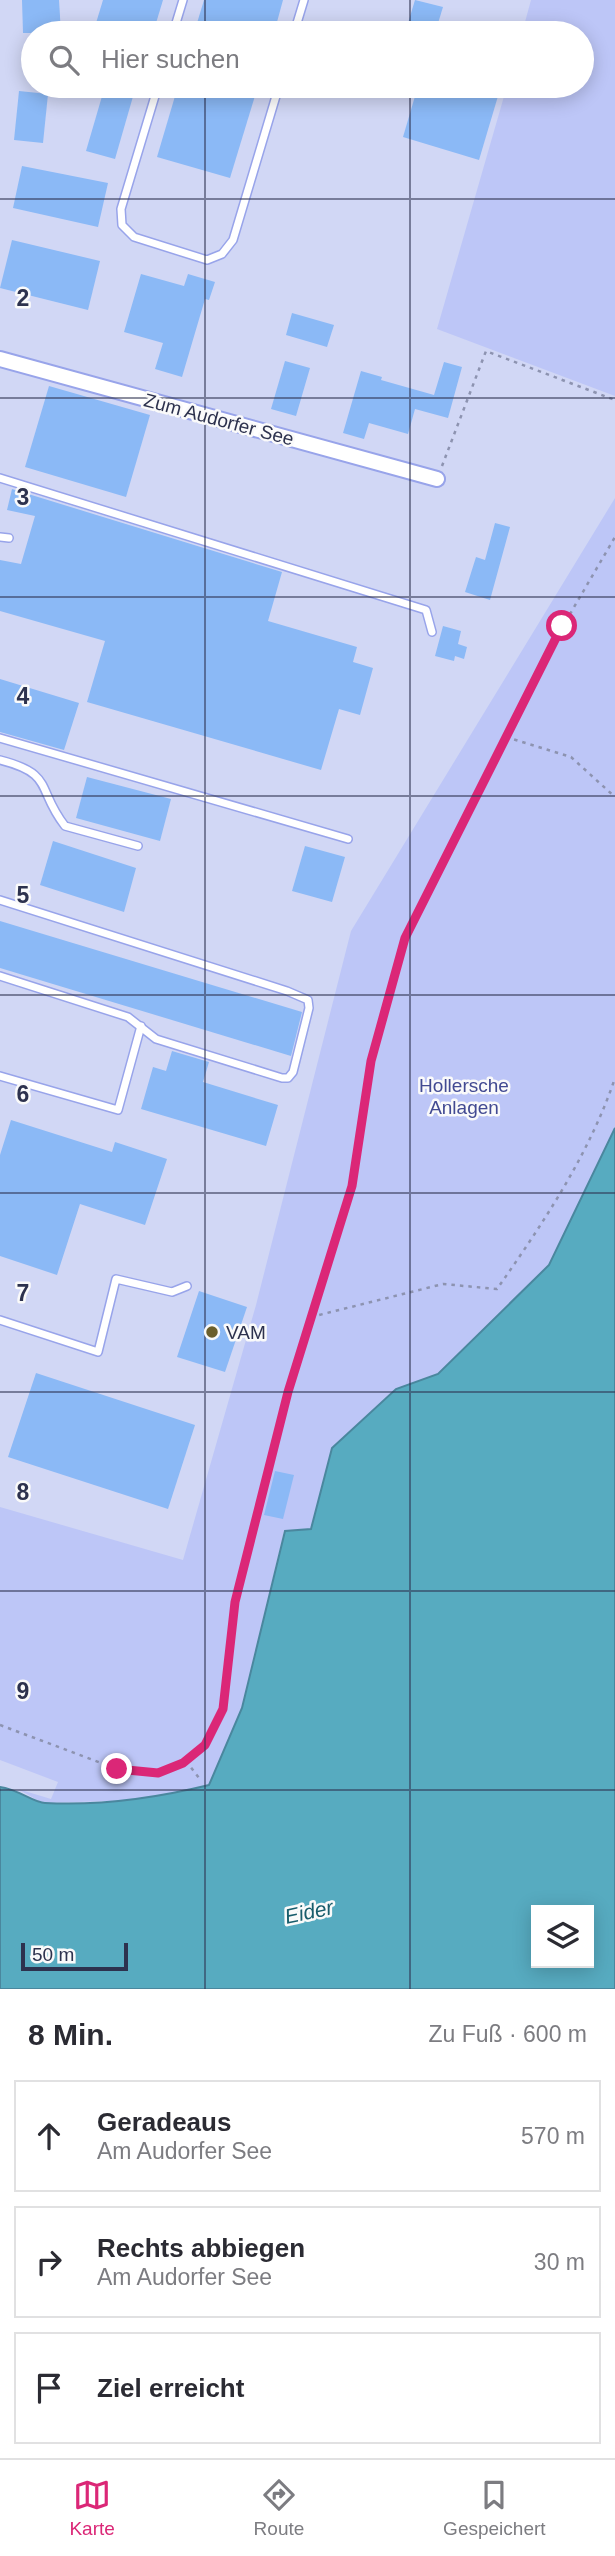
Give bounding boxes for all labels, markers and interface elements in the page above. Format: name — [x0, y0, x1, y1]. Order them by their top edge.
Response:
search box — [21, 21, 594, 98]
icon: search — [45, 41, 83, 79]
text: Hier suchen — [101, 44, 240, 74]
text: 2 — [17, 285, 29, 311]
street label: Zum Audorfer See — [142, 389, 296, 450]
text: 3 — [17, 484, 29, 510]
route start — [546, 610, 577, 641]
text: 4 — [17, 683, 30, 709]
text: 5 — [17, 882, 30, 908]
park label: Hollersche Anlagen — [419, 1075, 509, 1118]
text: 6 — [17, 1081, 29, 1107]
text: 7 — [17, 1280, 29, 1306]
place label: VAM — [226, 1322, 266, 1343]
marker: VAM — [204, 1324, 220, 1340]
text: 8 — [17, 1479, 30, 1505]
text: 9 — [17, 1678, 29, 1704]
route end — [101, 1753, 132, 1784]
water label: Eider — [283, 1895, 336, 1928]
map controls — [531, 1905, 594, 1968]
button: layers — [531, 1905, 594, 1968]
scale bar — [21, 1940, 128, 1972]
text: 50 m — [32, 1944, 74, 1965]
text: 8 Min. — [28, 2018, 113, 2051]
text: Zu Fuß · 600 m — [429, 2021, 587, 2047]
text: Geradeaus — [97, 2107, 231, 2137]
icon: ahead — [30, 2117, 68, 2155]
text: 570 m — [521, 2123, 585, 2149]
text: Am Audorfer See — [97, 2138, 272, 2164]
text: Rechts abbiegen — [97, 2233, 305, 2263]
icon: right — [30, 2243, 68, 2281]
text: 30 m — [534, 2249, 585, 2275]
text: Am Audorfer See — [97, 2264, 272, 2290]
icon: arrive — [30, 2369, 68, 2407]
text: Ziel erreicht — [97, 2373, 244, 2403]
tab: Karte — [69, 2476, 115, 2540]
tab: Route — [254, 2476, 304, 2540]
tab: Gespeichert — [443, 2476, 546, 2540]

